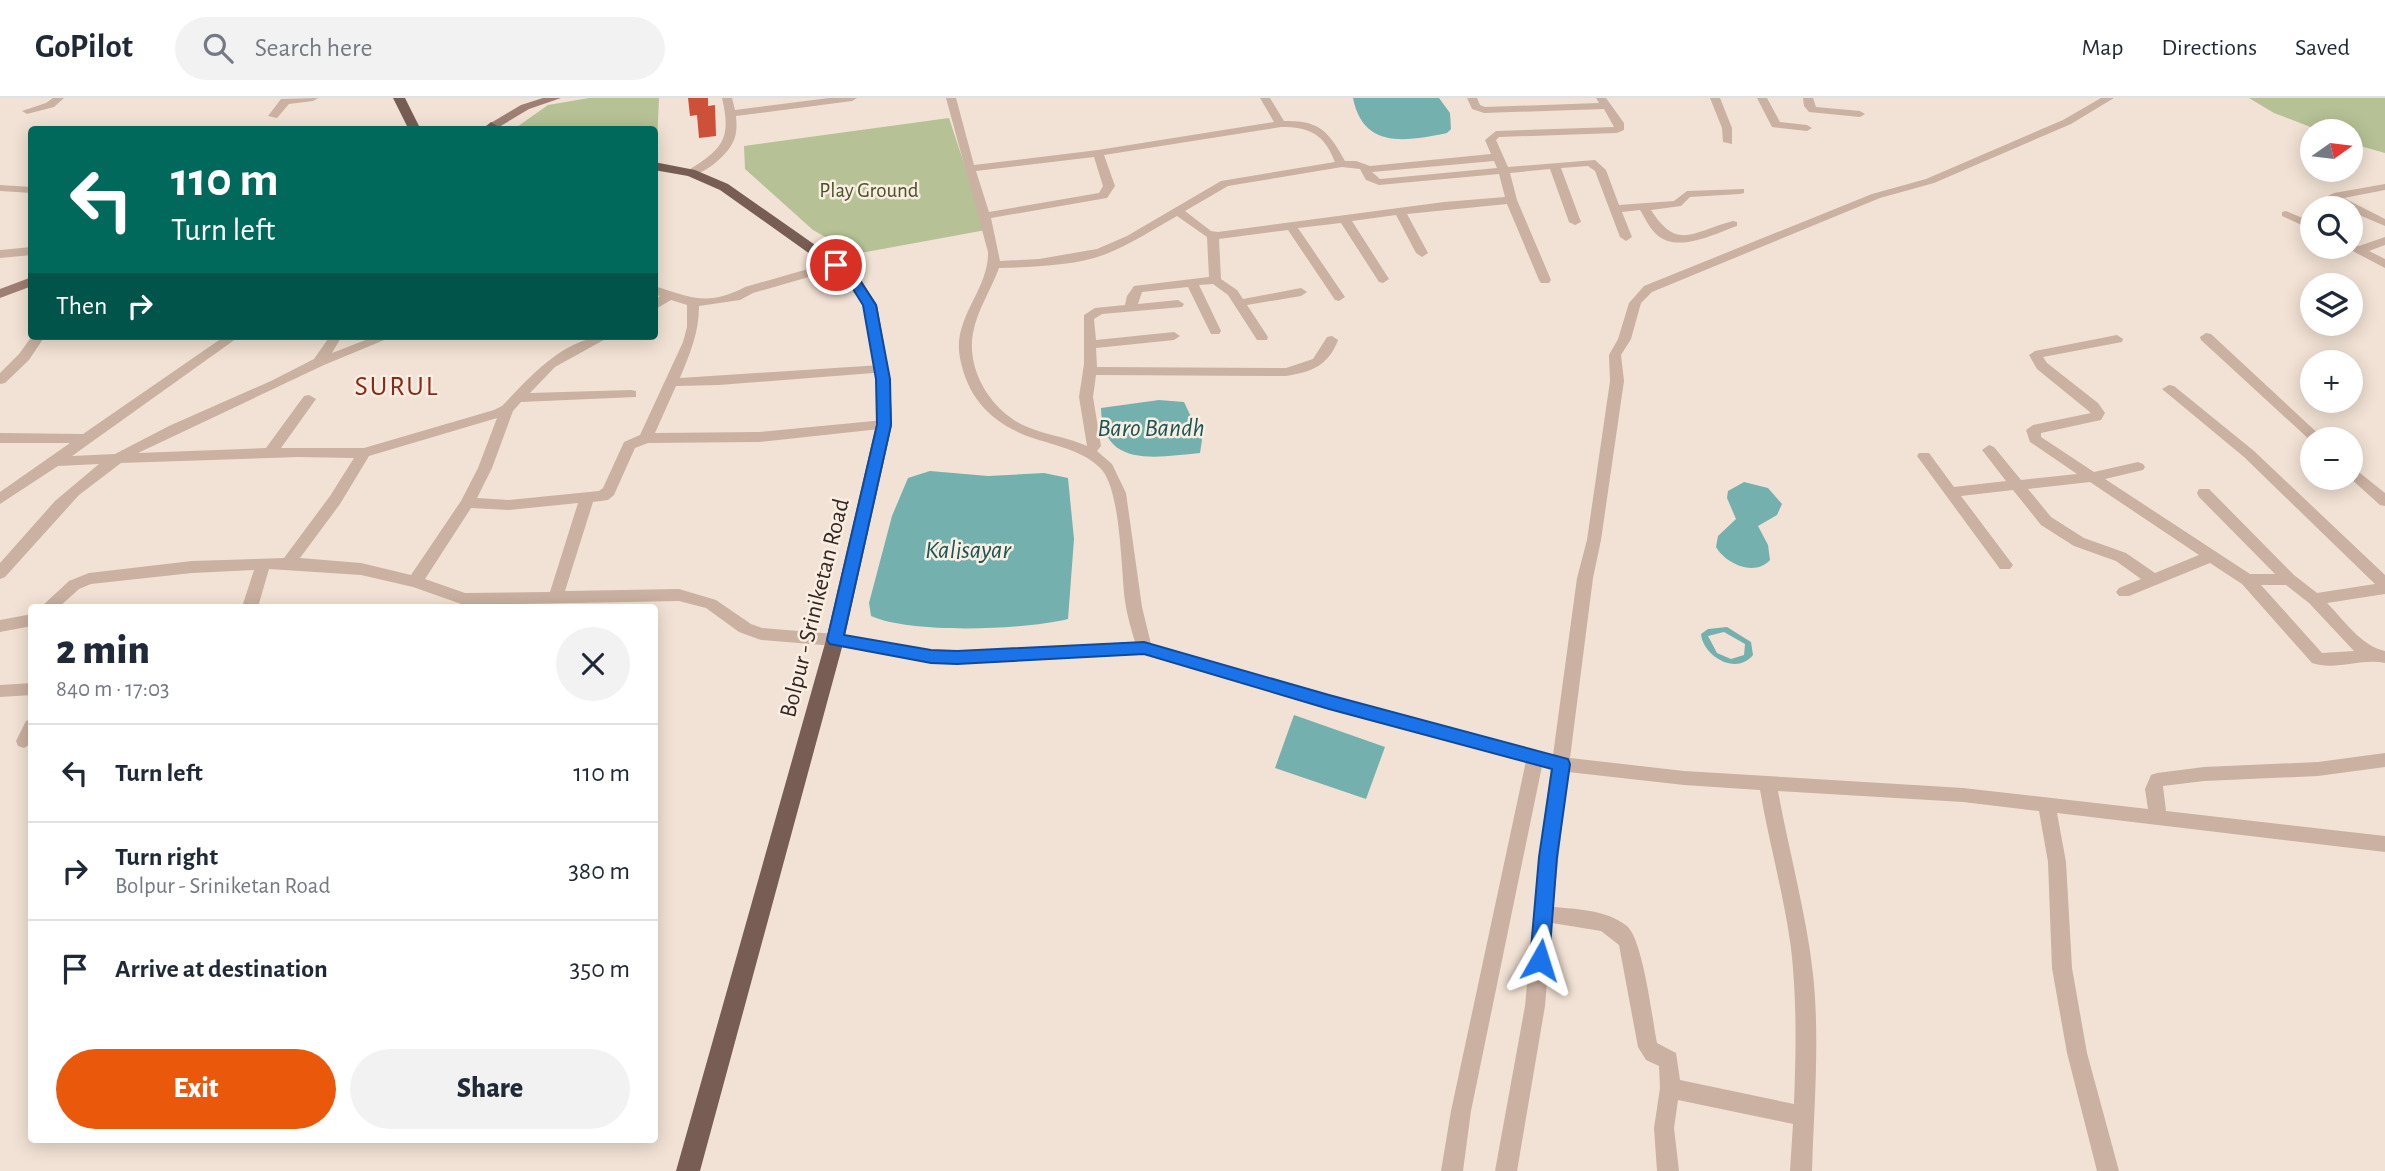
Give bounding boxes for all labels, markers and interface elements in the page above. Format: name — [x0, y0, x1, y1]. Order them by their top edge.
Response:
search box — [175, 17, 665, 80]
icon: search — [199, 29, 237, 67]
text: GoPilot — [35, 31, 133, 64]
text: Search here — [255, 35, 372, 61]
text: Map — [2081, 36, 2123, 60]
text: Directions — [2161, 36, 2257, 60]
text: Saved — [2295, 36, 2350, 60]
north arrow — [2300, 119, 2362, 182]
map controls — [2300, 119, 2363, 490]
icon: left — [56, 154, 147, 245]
text: 110 m — [171, 156, 279, 205]
park label: Play Ground — [819, 180, 919, 201]
button: search — [2300, 196, 2363, 259]
text: Turn left — [171, 214, 275, 246]
pin — [806, 235, 866, 295]
icon: arrive — [817, 246, 855, 284]
button: layers — [2300, 273, 2363, 336]
icon: right — [121, 287, 159, 325]
text: Then — [56, 293, 107, 319]
button: + — [2300, 350, 2363, 413]
district label: SURUL — [355, 373, 439, 401]
water label: Baro Bandh — [1097, 415, 1205, 441]
button: − — [2300, 427, 2363, 490]
street label: Bolpur - Sriniketan Road — [776, 496, 854, 720]
water label: Kalisayar — [925, 537, 1012, 563]
button: close — [556, 627, 630, 701]
text: 2 min — [56, 629, 150, 671]
text: 840 m · 17:03 — [56, 678, 170, 701]
icon: left — [56, 754, 94, 792]
text: Turn left — [115, 760, 203, 786]
text: 110 m — [573, 760, 630, 786]
text: Turn right — [115, 844, 218, 870]
icon: right — [56, 852, 94, 890]
text: 380 m — [568, 858, 630, 884]
text: Bolpur - Sriniketan Road — [115, 875, 330, 898]
position arrow — [1503, 923, 1577, 997]
icon: arrive — [56, 950, 94, 988]
text: Arrive at destination — [115, 956, 328, 982]
text: 350 m — [570, 956, 630, 982]
button: Exit — [56, 1049, 336, 1129]
button: Share — [350, 1049, 630, 1129]

